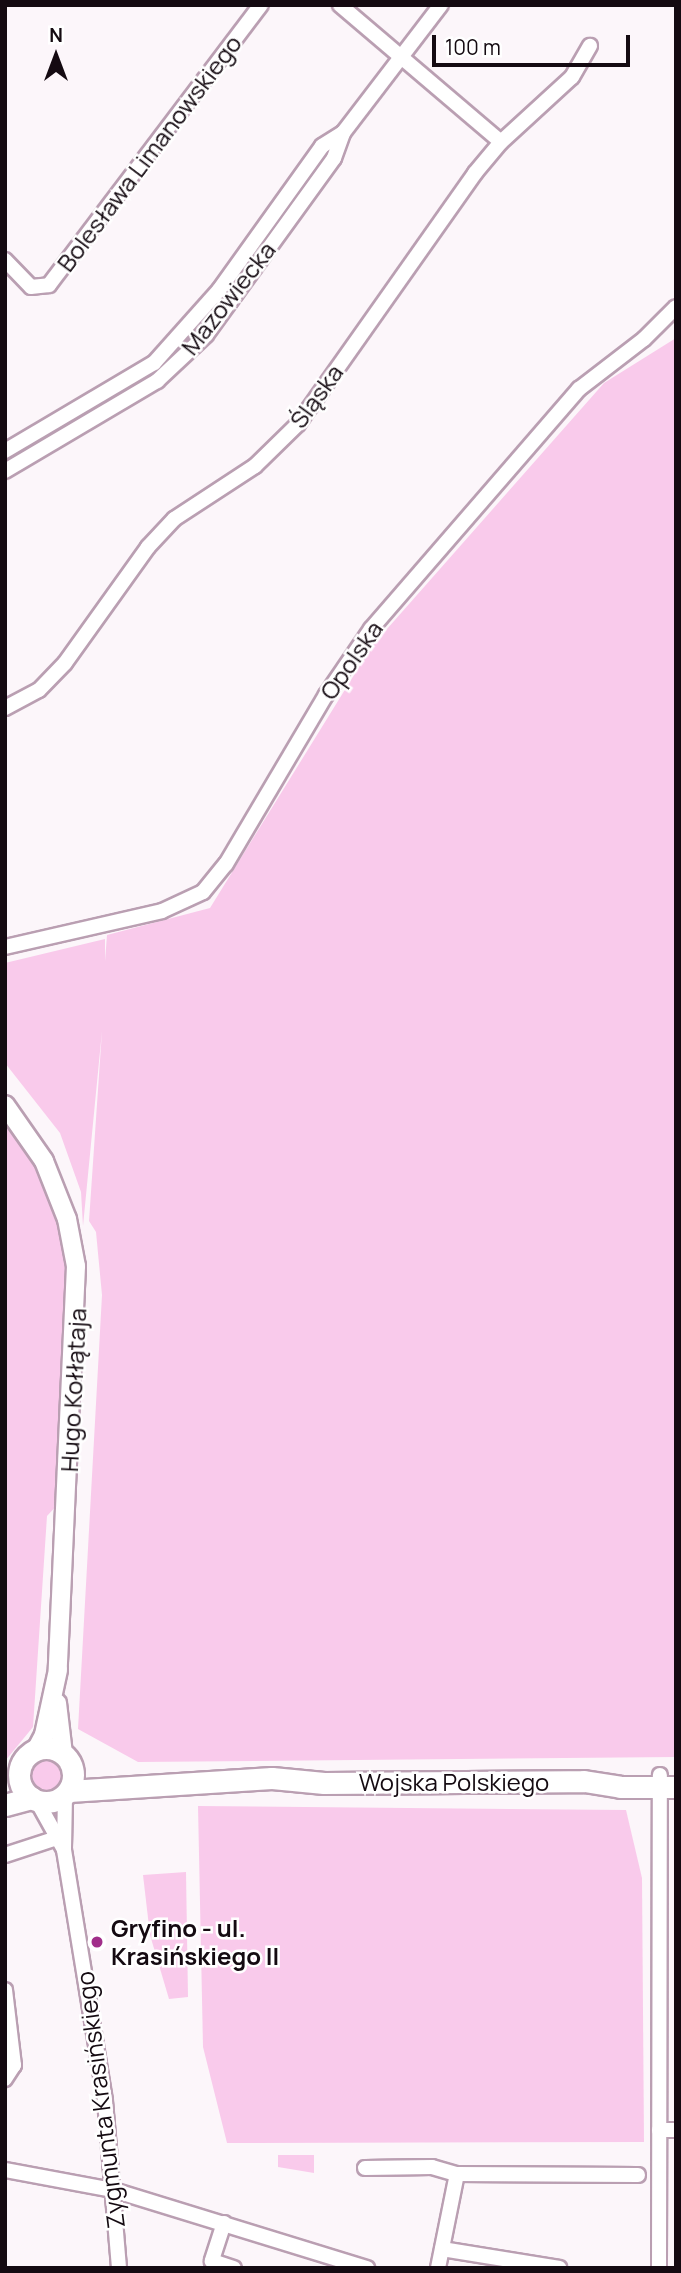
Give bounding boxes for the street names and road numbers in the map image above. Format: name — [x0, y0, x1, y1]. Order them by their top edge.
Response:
street label: Bolesława Limanowskiego — [51, 29, 247, 277]
street label: Mazowiecka — [175, 236, 281, 360]
street label: Śląska — [283, 359, 349, 433]
street label: Opolska — [314, 615, 388, 705]
street label: Hugo Kołłątaja — [54, 1307, 92, 1473]
street label: Wojska Polskiego — [359, 1768, 549, 1796]
street label: Zygmunta Krasińskiego — [70, 1970, 130, 2230]

